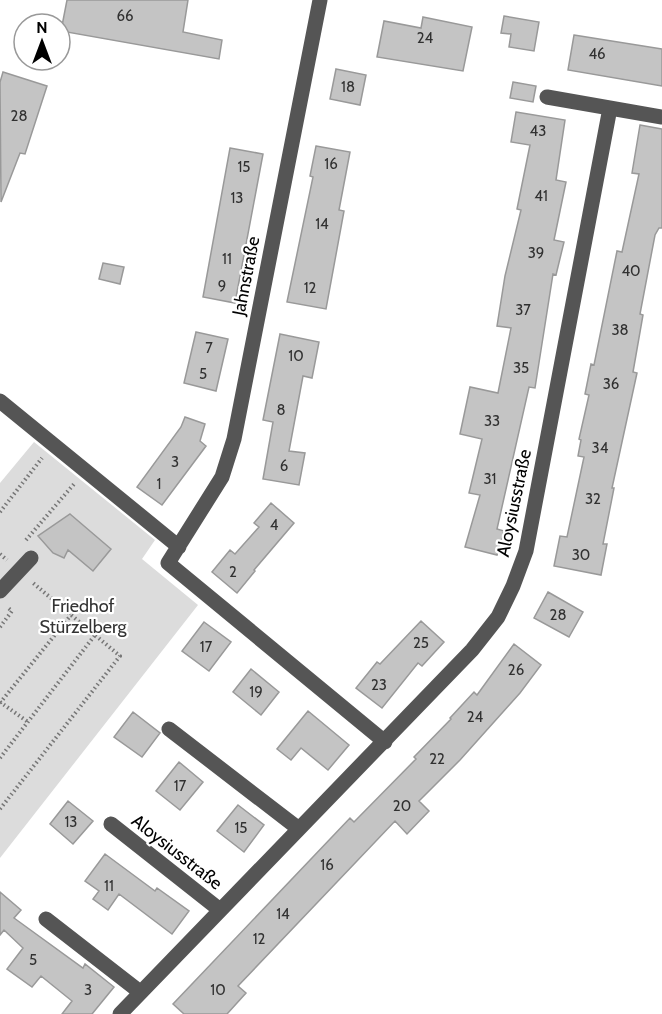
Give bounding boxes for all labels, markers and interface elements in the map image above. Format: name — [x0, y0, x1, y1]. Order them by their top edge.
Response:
house number: 66 — [116, 7, 134, 25]
north arrow — [12, 12, 72, 72]
text: N — [36, 18, 48, 37]
house number: 24 — [417, 29, 434, 47]
house number: 46 — [588, 45, 606, 63]
house number: 18 — [341, 78, 355, 96]
house number: 28 — [11, 107, 27, 125]
house number: 43 — [530, 122, 546, 140]
house number: 16 — [324, 155, 338, 173]
house number: 15 — [237, 158, 251, 176]
house number: 41 — [534, 187, 548, 205]
house number: 13 — [230, 189, 244, 207]
house number: 14 — [315, 215, 329, 233]
street label: Jahnstraße — [227, 235, 264, 318]
house number: 39 — [528, 244, 544, 262]
house number: 11 — [222, 250, 232, 268]
house number: 40 — [621, 262, 641, 280]
house number: 9 — [218, 277, 226, 295]
house number: 12 — [304, 279, 317, 297]
house number: 37 — [515, 301, 531, 319]
house number: 38 — [611, 321, 629, 339]
house number: 7 — [205, 339, 213, 357]
house number: 10 — [288, 347, 304, 365]
house number: 35 — [513, 359, 529, 377]
house number: 5 — [199, 365, 207, 383]
house number: 36 — [603, 375, 619, 393]
house number: 8 — [276, 401, 286, 419]
house number: 33 — [484, 412, 500, 430]
house number: 34 — [592, 439, 609, 457]
street label: Aloysiusstraße — [492, 447, 536, 559]
house number: 3 — [171, 453, 179, 471]
house number: 6 — [280, 457, 288, 475]
house number: 31 — [483, 470, 497, 488]
house number: 1 — [157, 475, 161, 493]
house number: 32 — [585, 490, 601, 508]
house number: 4 — [270, 516, 279, 534]
house number: 30 — [572, 546, 590, 564]
house number: 2 — [229, 563, 237, 581]
park label: Friedhof Stürzelberg — [40, 595, 127, 638]
house number: 28 — [550, 606, 566, 624]
house number: 25 — [413, 634, 429, 652]
house number: 17 — [200, 638, 213, 656]
house number: 26 — [508, 661, 524, 679]
house number: 23 — [371, 676, 387, 694]
house number: 19 — [249, 683, 263, 701]
house number: 24 — [467, 708, 484, 726]
house number: 22 — [429, 750, 445, 768]
house number: 17 — [174, 777, 187, 795]
house number: 20 — [393, 797, 411, 815]
street label: Aloysiusstraße — [127, 810, 227, 894]
house number: 13 — [64, 813, 78, 831]
house number: 15 — [234, 819, 248, 837]
house number: 16 — [320, 856, 334, 874]
house number: 11 — [104, 877, 114, 895]
house number: 14 — [276, 905, 290, 923]
house number: 12 — [253, 930, 266, 948]
house number: 5 — [29, 951, 37, 969]
house number: 3 — [84, 981, 92, 999]
house number: 10 — [210, 981, 226, 999]

